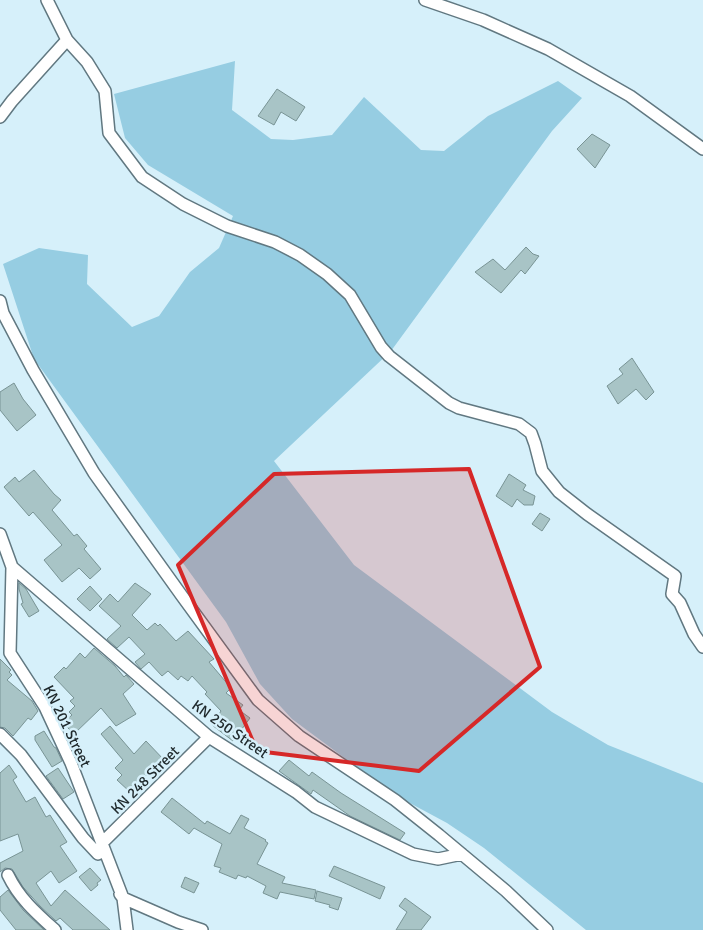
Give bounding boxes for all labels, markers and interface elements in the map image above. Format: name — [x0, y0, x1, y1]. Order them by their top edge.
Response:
street label: KN 201 Street — [39, 682, 95, 770]
street label: KN 250 Street — [188, 696, 272, 762]
street label: KN 248 Street — [107, 742, 183, 818]

